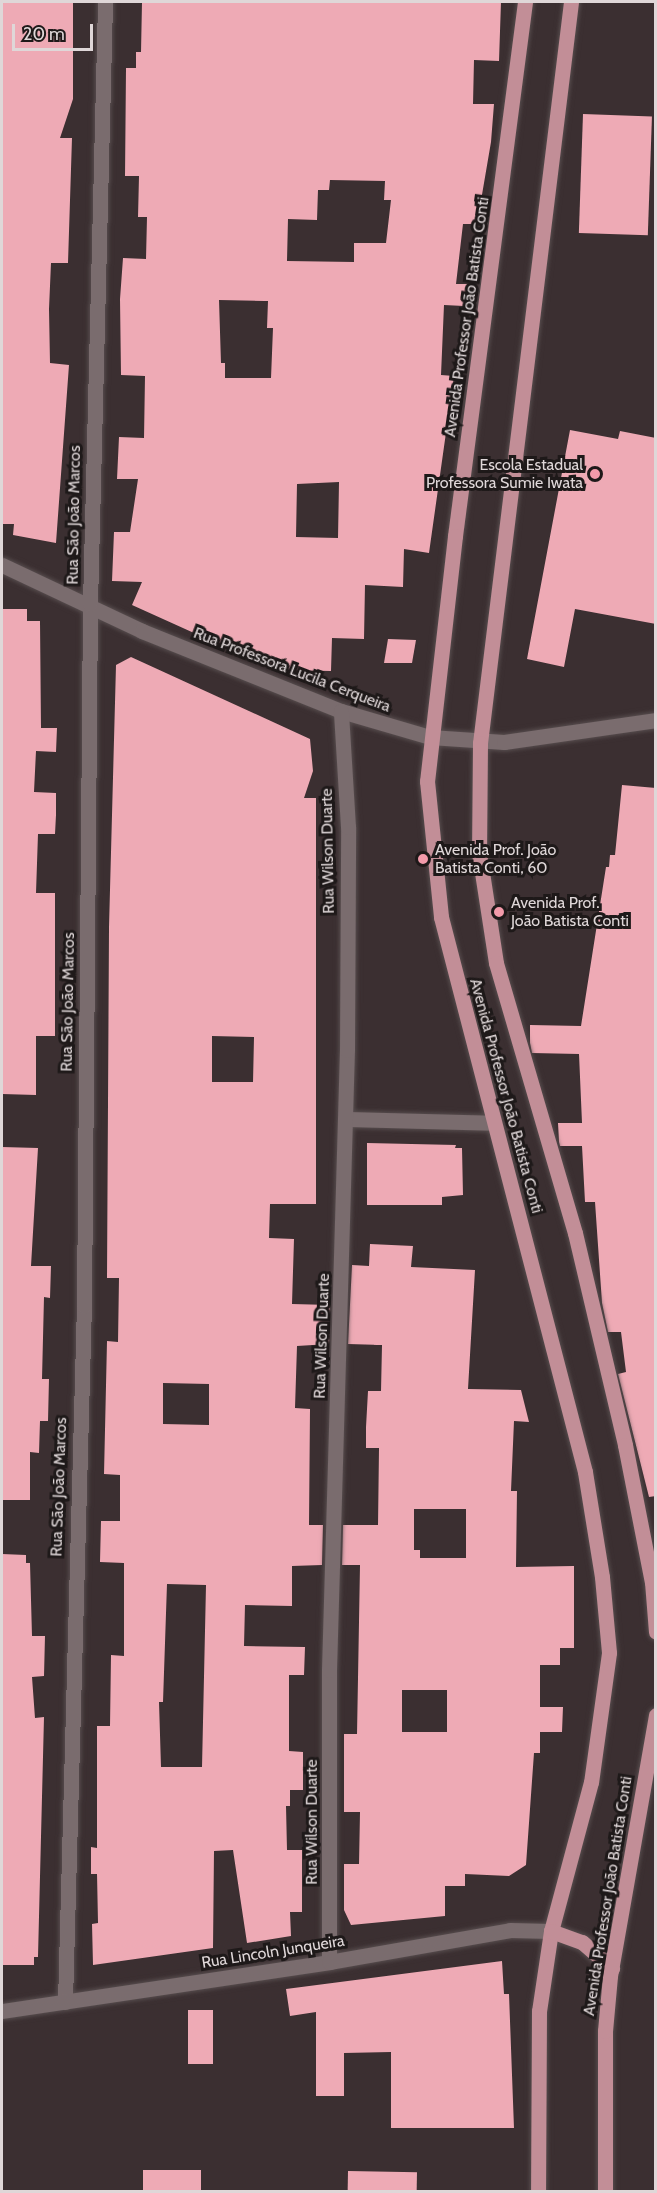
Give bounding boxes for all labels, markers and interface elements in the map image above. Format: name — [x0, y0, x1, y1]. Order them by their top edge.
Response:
scale bar — [15, 12, 96, 50]
text: 20 m — [23, 23, 65, 45]
street label: Avenida Professor João Batista Conti — [441, 196, 493, 438]
street label: Rua São João Marcos — [63, 445, 85, 585]
place label: Escola Estadual Professora Sumie Iwata — [426, 455, 583, 493]
marker: Escola Estadual Professora Sumie Iwata — [588, 467, 602, 481]
street label: Rua Professora Lucila Cerqueira — [191, 624, 393, 716]
street label: Rua Wilson Duarte — [317, 788, 339, 914]
place label: Avenida Prof. João Batista Conti, 60 — [435, 840, 556, 878]
marker: Avenida Prof. João Batista Conti, 60 — [416, 852, 430, 866]
place label: Avenida Prof. João Batista Conti — [511, 893, 629, 931]
marker: Avenida Prof. João Batista Conti — [492, 905, 506, 919]
street label: Rua São João Marcos — [57, 932, 79, 1072]
street label: Avenida Professor João Batista Conti — [465, 977, 547, 1215]
street label: Rua Wilson Duarte — [310, 1273, 334, 1399]
street label: Rua São João Marcos — [47, 1417, 71, 1557]
street label: Rua Wilson Duarte — [302, 1759, 322, 1885]
street label: Avenida Professor João Batista Conti — [580, 1775, 636, 2017]
street label: Rua Lincoln Junqueira — [200, 1931, 346, 1973]

